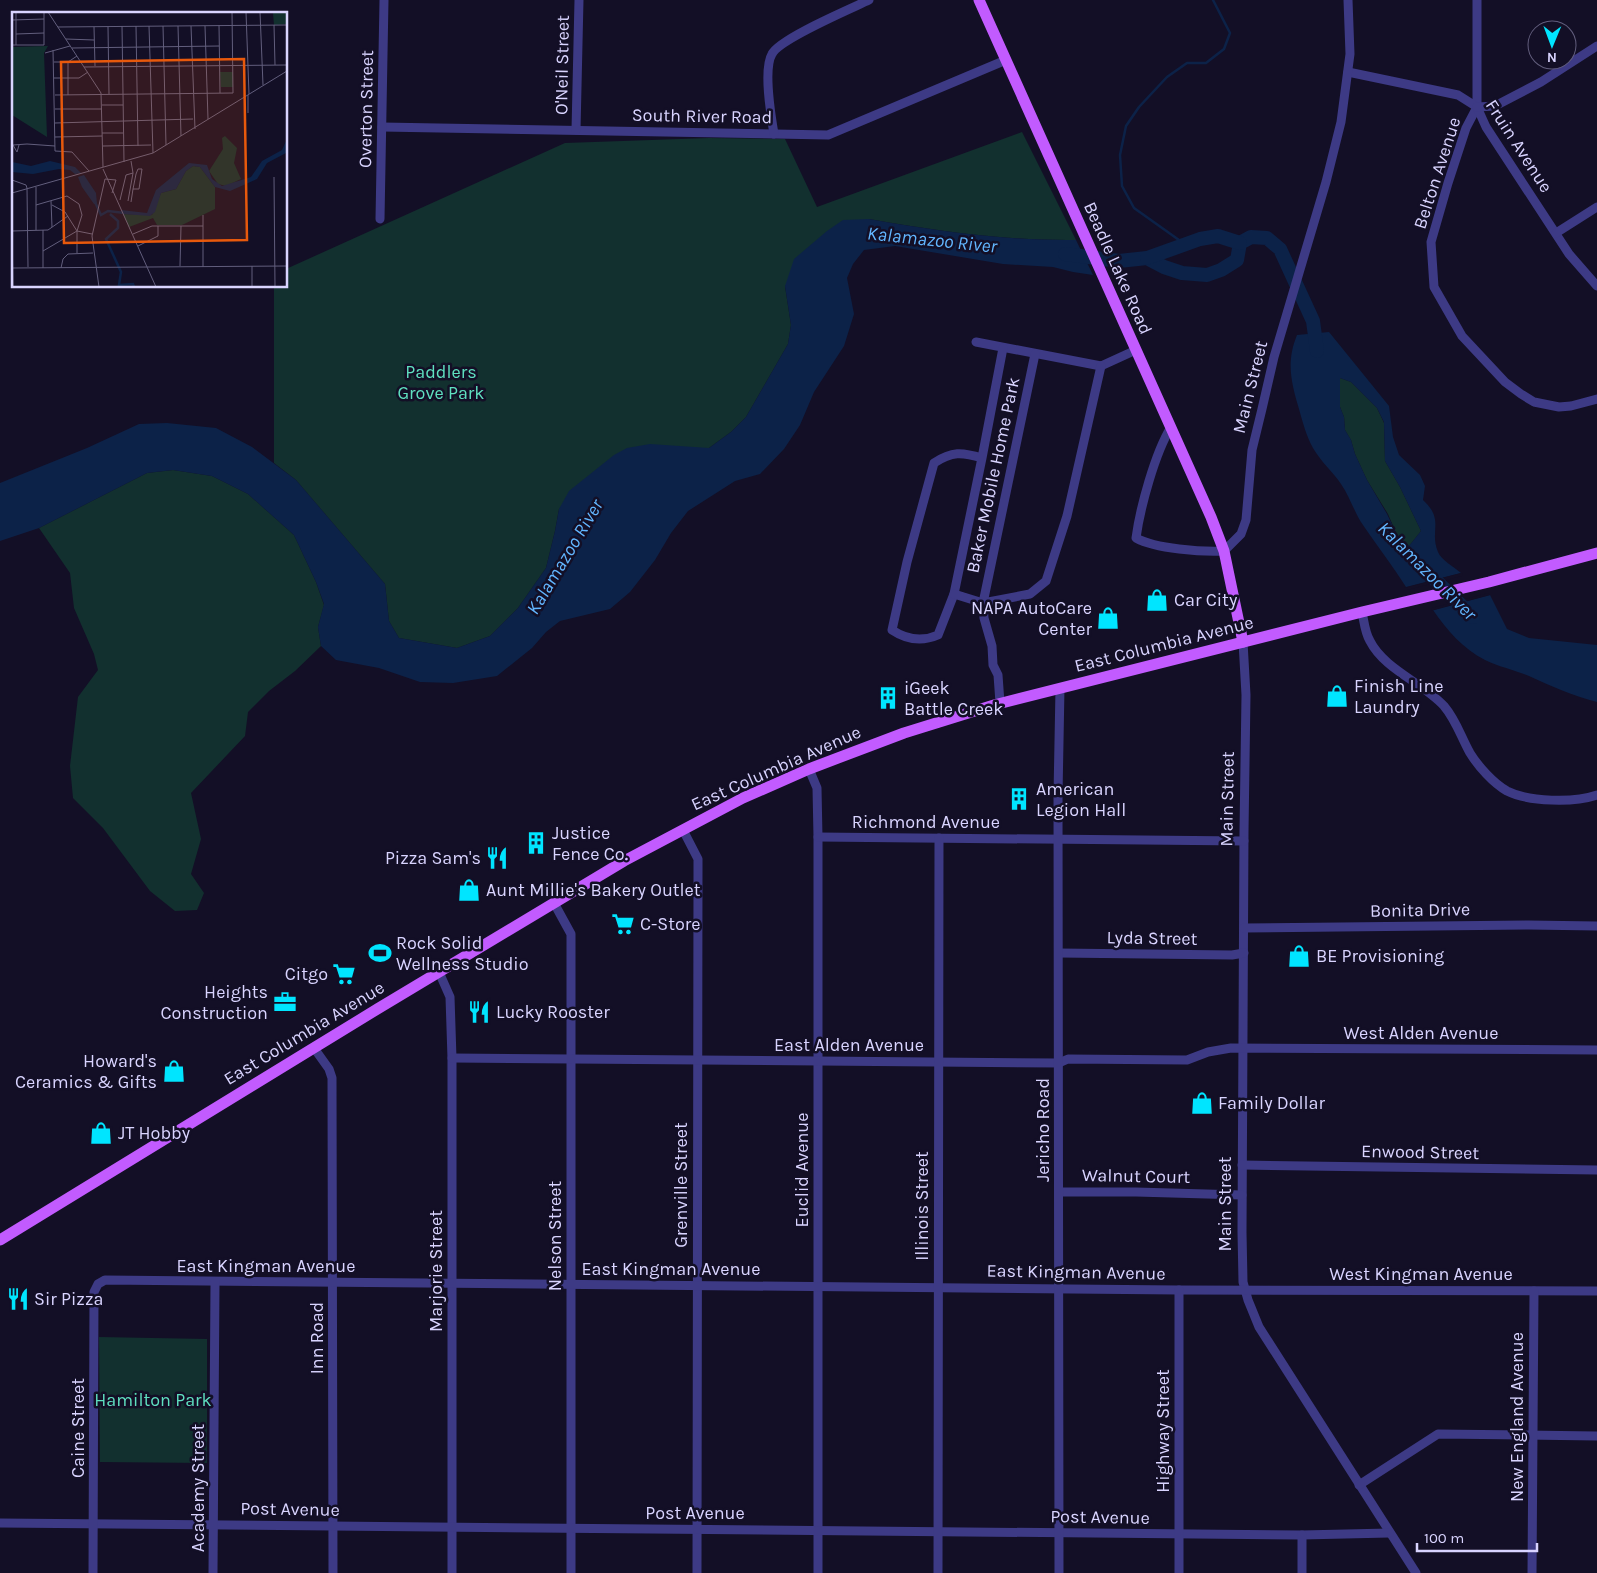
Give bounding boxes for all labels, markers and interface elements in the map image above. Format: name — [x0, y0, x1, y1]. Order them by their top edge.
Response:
inset map — [12, 12, 288, 288]
street label: O'Neil Street — [550, 15, 574, 115]
north arrow — [1527, 20, 1577, 70]
text: N — [1547, 49, 1557, 66]
street label: Overton Street — [354, 50, 378, 168]
street label: Fruin Avenue — [1481, 95, 1557, 197]
street label: South River Road — [632, 104, 772, 128]
street label: Belton Avenue — [1409, 114, 1465, 232]
street label: Beadle Lake Road — [1079, 198, 1157, 338]
water label: Kalamazoo River — [866, 222, 999, 258]
street label: Main Street — [1228, 338, 1272, 436]
park label: Paddlers Grove Park — [397, 361, 485, 404]
street label: Baker Mobile Home Park — [961, 375, 1025, 575]
water label: Kalamazoo River — [522, 494, 609, 618]
water label: Kalamazoo River — [1373, 517, 1482, 626]
shop icon: Car City — [1144, 587, 1170, 613]
place label: Car City — [1174, 589, 1238, 611]
place label: NAPA AutoCare Center — [971, 597, 1092, 640]
shop icon: NAPA AutoCare Center — [1095, 605, 1121, 631]
street label: East Columbia Avenue — [1072, 611, 1256, 677]
place label: Finish Line Laundry — [1354, 675, 1444, 718]
place label: iGeek Battle Creek — [904, 677, 1003, 720]
shop icon: Finish Line Laundry — [1324, 683, 1350, 709]
building icon: iGeek Battle Creek — [875, 685, 901, 711]
street label: East Columbia Avenue — [688, 721, 864, 815]
street label: Main Street — [1215, 751, 1239, 847]
place label: American Legion Hall — [1036, 778, 1126, 821]
building icon: American Legion Hall — [1006, 786, 1032, 812]
street label: Richmond Avenue — [852, 811, 1000, 833]
place label: Justice Fence Co. — [552, 822, 628, 865]
building icon: Justice Fence Co. — [523, 830, 549, 856]
restaurant icon: Pizza Sam's — [484, 845, 510, 871]
place label: Pizza Sam's — [385, 847, 481, 869]
shop icon: Aunt Millie's Bakery Outlet — [456, 877, 482, 903]
place label: Aunt Millie's Bakery Outlet — [486, 879, 701, 901]
street label: Bonita Drive — [1370, 898, 1470, 922]
supermarket icon: C-Store — [610, 911, 636, 937]
place label: C-Store — [640, 913, 701, 935]
street label: Lyda Street — [1107, 926, 1198, 950]
place label: Rock Solid Wellness Studio — [396, 932, 529, 975]
sports icon: Rock Solid Wellness Studio — [367, 940, 393, 966]
shop icon: BE Provisioning — [1286, 943, 1312, 969]
place label: BE Provisioning — [1316, 945, 1444, 967]
supermarket icon: Citgo — [331, 961, 357, 987]
place label: Citgo — [285, 963, 328, 985]
street label: East Columbia Avenue — [220, 976, 388, 1090]
place label: Heights Construction — [161, 981, 268, 1024]
office icon: Heights Construction — [272, 989, 298, 1015]
restaurant icon: Lucky Rooster — [466, 999, 492, 1025]
place label: Lucky Rooster — [496, 1001, 610, 1023]
street label: West Alden Avenue — [1344, 1022, 1498, 1044]
street label: East Alden Avenue — [774, 1034, 924, 1056]
place label: Howard's Ceramics & Gifts — [15, 1050, 157, 1093]
shop icon: Howard's Ceramics & Gifts — [161, 1058, 187, 1084]
street label: Jericho Road — [1032, 1078, 1054, 1182]
shop icon: Family Dollar — [1189, 1090, 1215, 1116]
place label: Family Dollar — [1218, 1092, 1326, 1114]
street label: Euclid Avenue — [791, 1113, 813, 1227]
shop icon: JT Hobby — [88, 1120, 114, 1146]
place label: JT Hobby — [118, 1122, 191, 1144]
street label: Grenville Street — [670, 1122, 692, 1248]
street label: Enwood Street — [1361, 1140, 1479, 1164]
street label: Illinois Street — [911, 1151, 933, 1261]
street label: Main Street — [1214, 1156, 1236, 1252]
street label: Walnut Court — [1082, 1164, 1191, 1188]
street label: Nelson Street — [544, 1181, 566, 1291]
street label: Marjorie Street — [425, 1210, 447, 1332]
street label: East Kingman Avenue — [177, 1255, 355, 1277]
street label: East Kingman Avenue — [582, 1258, 760, 1280]
street label: East Kingman Avenue — [986, 1259, 1166, 1285]
street label: West Kingman Avenue — [1329, 1263, 1513, 1285]
restaurant icon: Sir Pizza — [5, 1286, 31, 1312]
place label: Sir Pizza — [34, 1288, 103, 1310]
street label: Inn Road — [306, 1302, 328, 1374]
street label: New England Avenue — [1506, 1332, 1528, 1502]
street label: Highway Street — [1152, 1369, 1174, 1493]
street label: Caine Street — [67, 1378, 89, 1478]
park label: Hamilton Park — [94, 1389, 212, 1411]
street label: Academy Street — [187, 1424, 209, 1552]
street label: Post Avenue — [240, 1497, 340, 1521]
street label: Post Avenue — [645, 1502, 745, 1524]
street label: Post Avenue — [1050, 1505, 1150, 1529]
scale bar — [1417, 1520, 1537, 1552]
text: 100 m — [1424, 1529, 1464, 1547]

